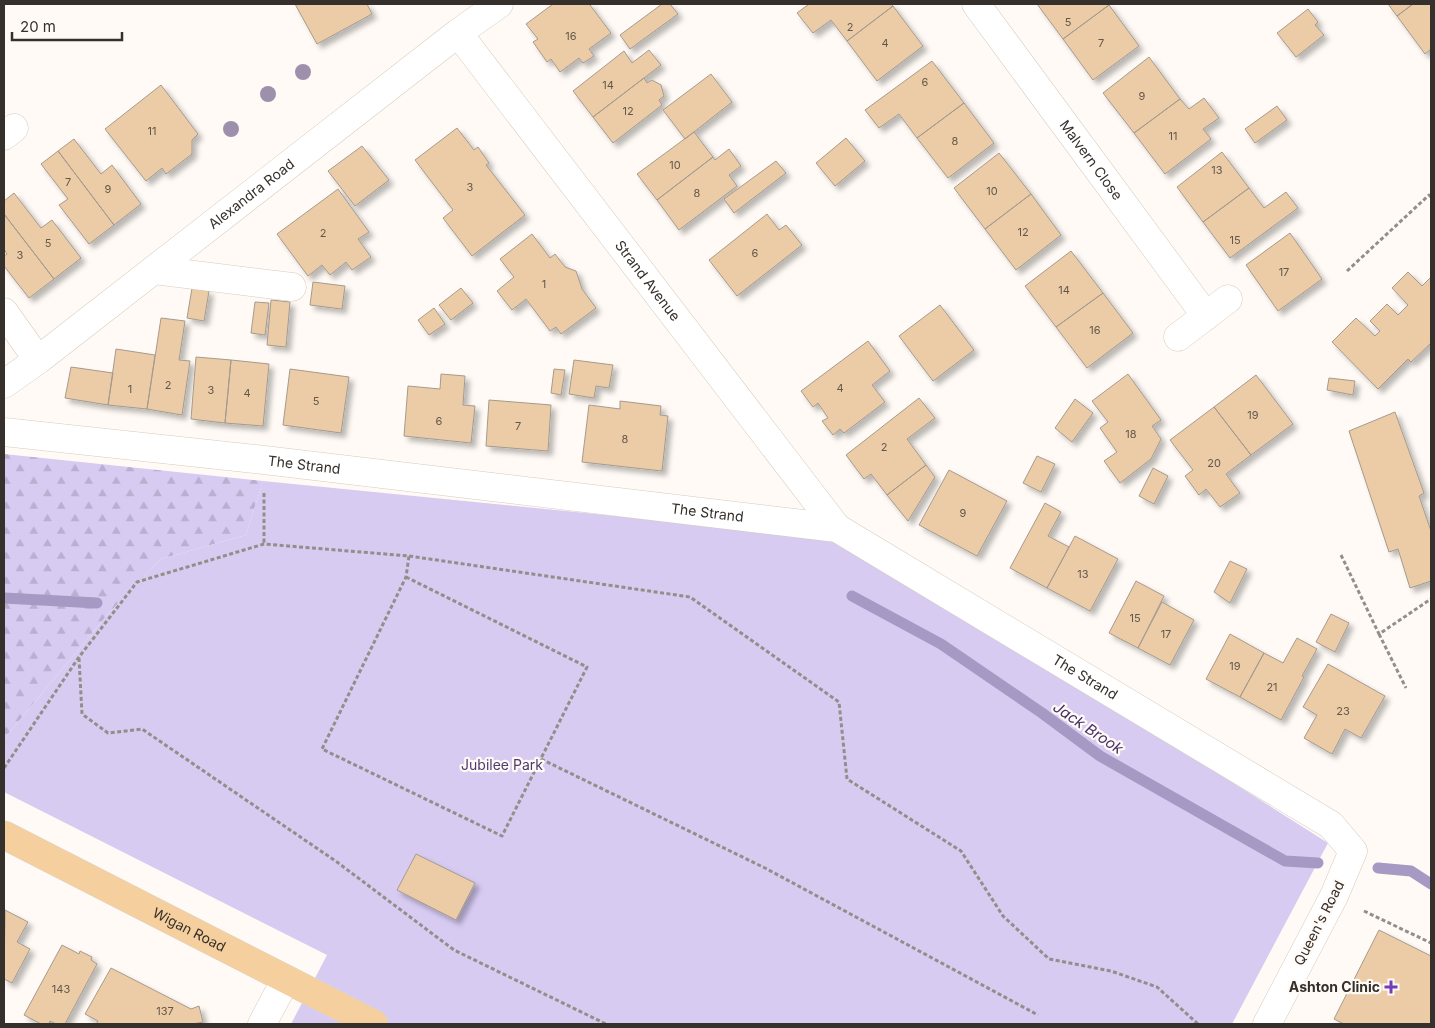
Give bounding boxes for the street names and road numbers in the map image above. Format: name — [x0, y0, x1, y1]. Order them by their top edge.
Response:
street label: Malvern Close — [1056, 117, 1127, 203]
street label: Alexandra Road — [205, 155, 297, 232]
street label: Strand Avenue — [612, 237, 684, 324]
street label: The Strand — [267, 452, 342, 477]
street label: The Strand — [670, 499, 745, 525]
street label: The Strand — [1050, 651, 1121, 703]
street label: Queen's Road — [1290, 878, 1347, 968]
street label: Wigan Road — [150, 903, 229, 955]

